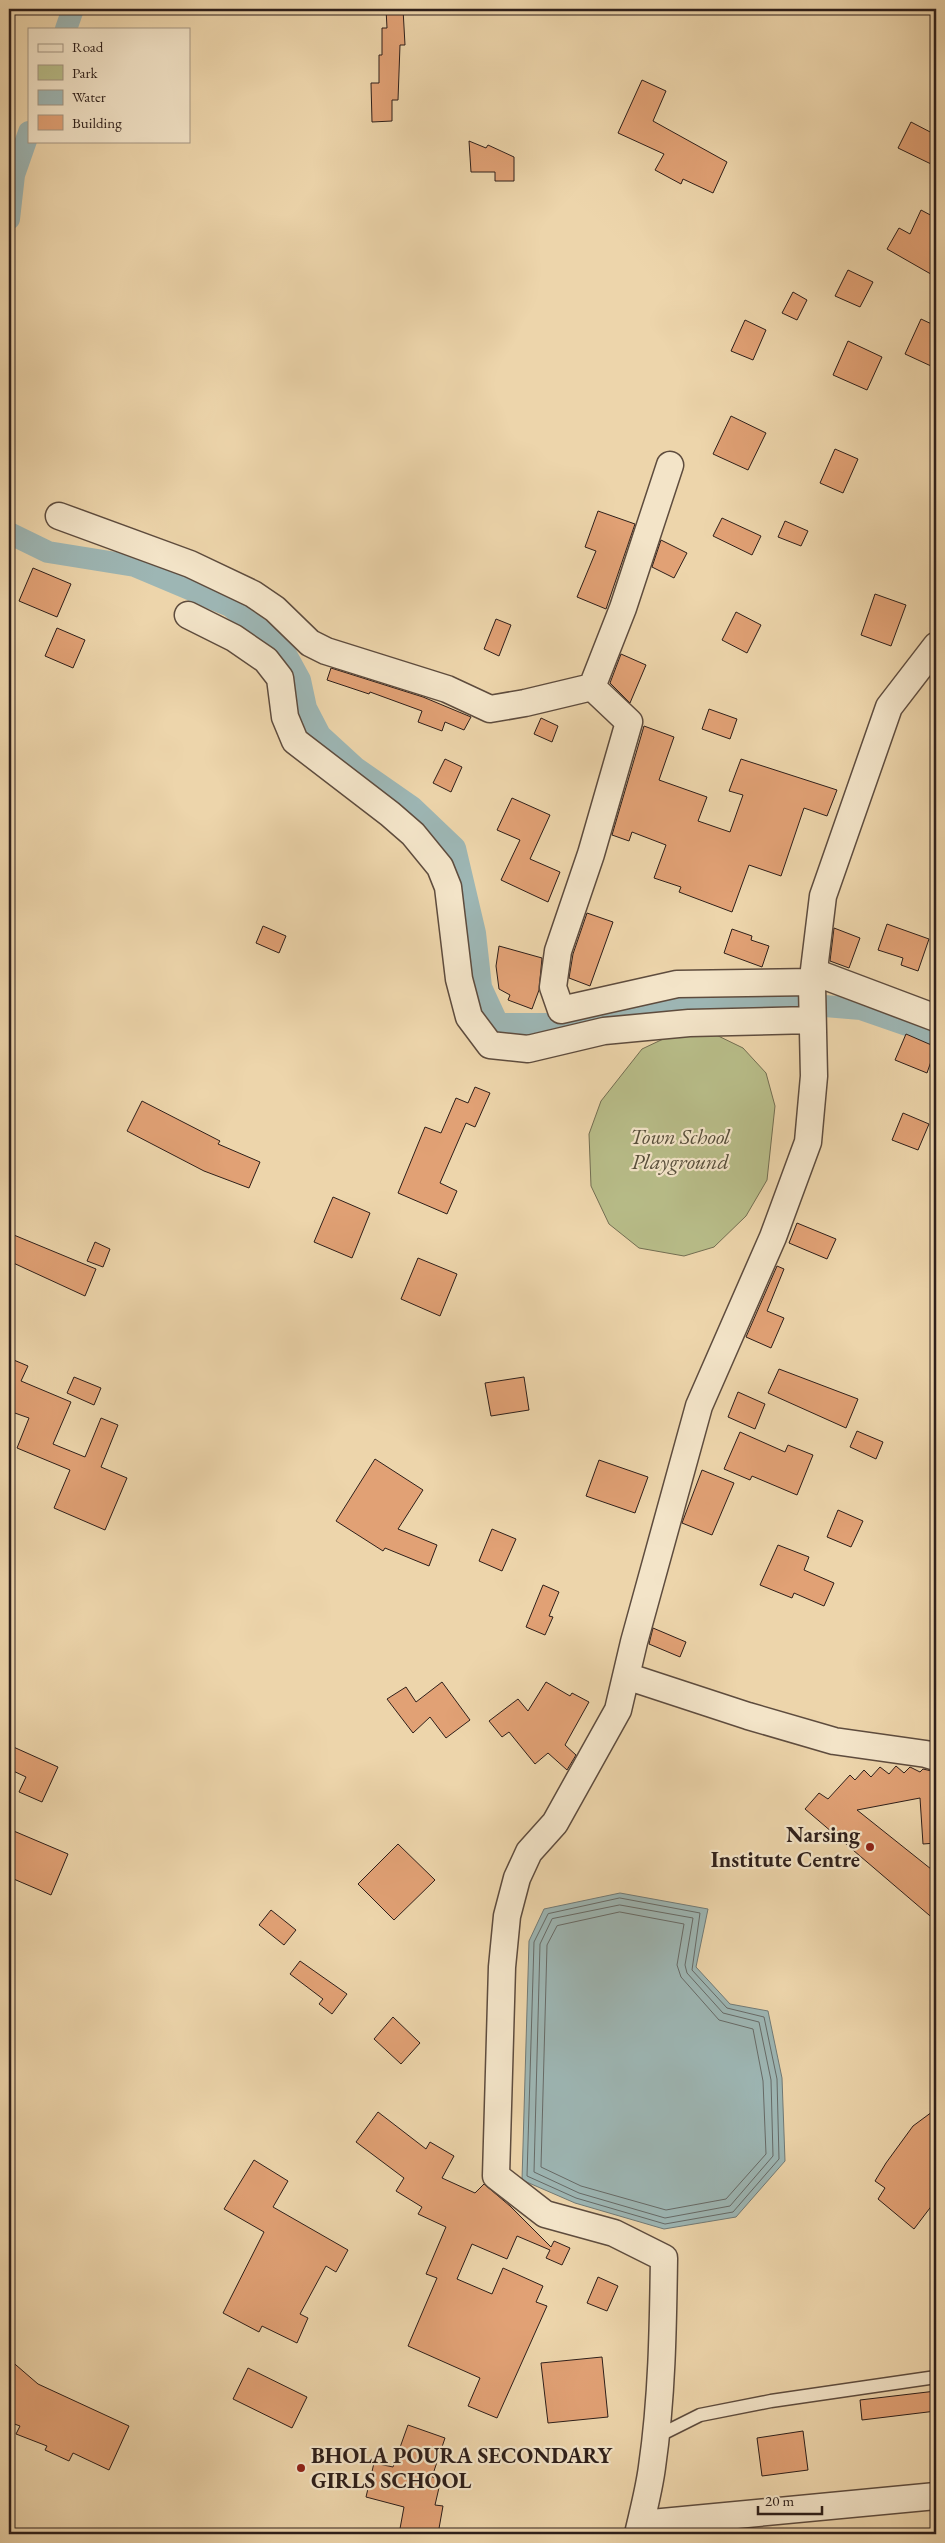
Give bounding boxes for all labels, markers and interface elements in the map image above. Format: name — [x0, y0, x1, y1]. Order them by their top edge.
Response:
legend — [28, 28, 190, 142]
text: Road — [72, 37, 104, 56]
text: Park — [72, 63, 99, 82]
text: Water — [72, 87, 106, 106]
text: Building — [72, 113, 122, 132]
park label: Town School Playground — [630, 1122, 731, 1176]
place label: Narsing Institute Centre — [711, 1820, 861, 1874]
marker: Narsing Institute Centre — [864, 1841, 876, 1853]
place label: BHOLA POURA SECONDARY GIRLS SCHOOL — [311, 2441, 614, 2495]
marker: BHOLA POURA SECONDARY GIRLS SCHOOL — [295, 2462, 307, 2474]
scale bar — [758, 2483, 821, 2515]
text: 20 m — [765, 2491, 794, 2510]

